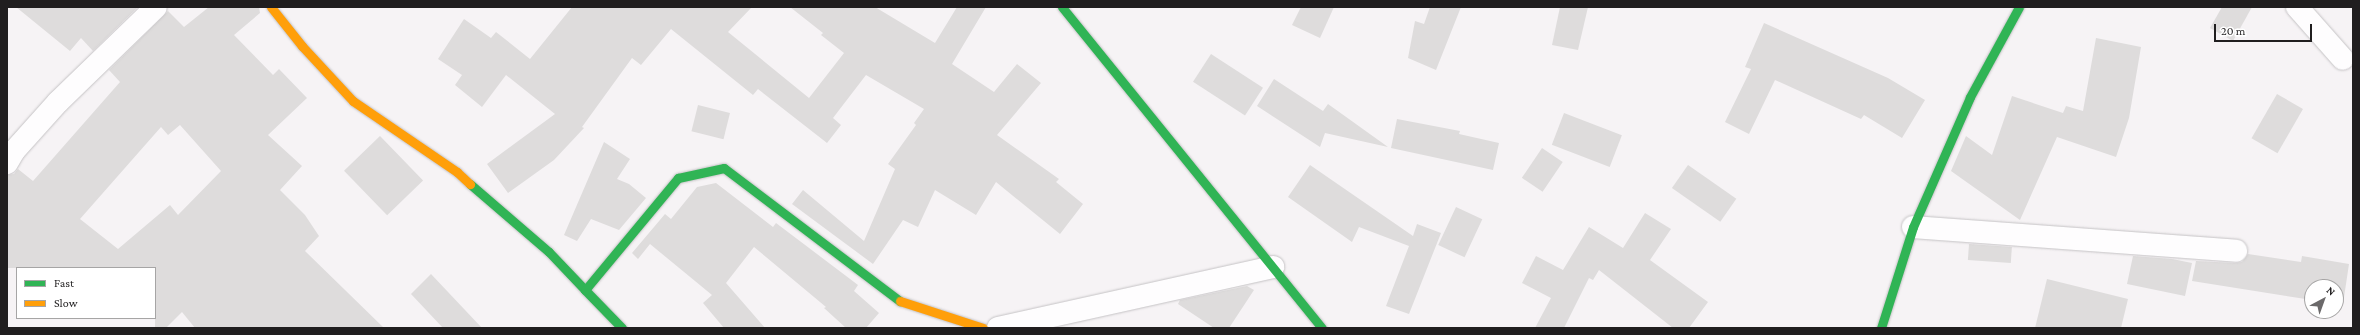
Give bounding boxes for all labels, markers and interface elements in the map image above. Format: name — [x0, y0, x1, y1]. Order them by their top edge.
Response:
scale bar — [2216, 16, 2314, 42]
text: 20 m — [2221, 24, 2245, 38]
legend — [16, 267, 156, 319]
text: Fast — [54, 276, 74, 290]
north arrow — [2304, 279, 2344, 319]
text: N — [2324, 284, 2338, 298]
text: Slow — [54, 296, 78, 310]

